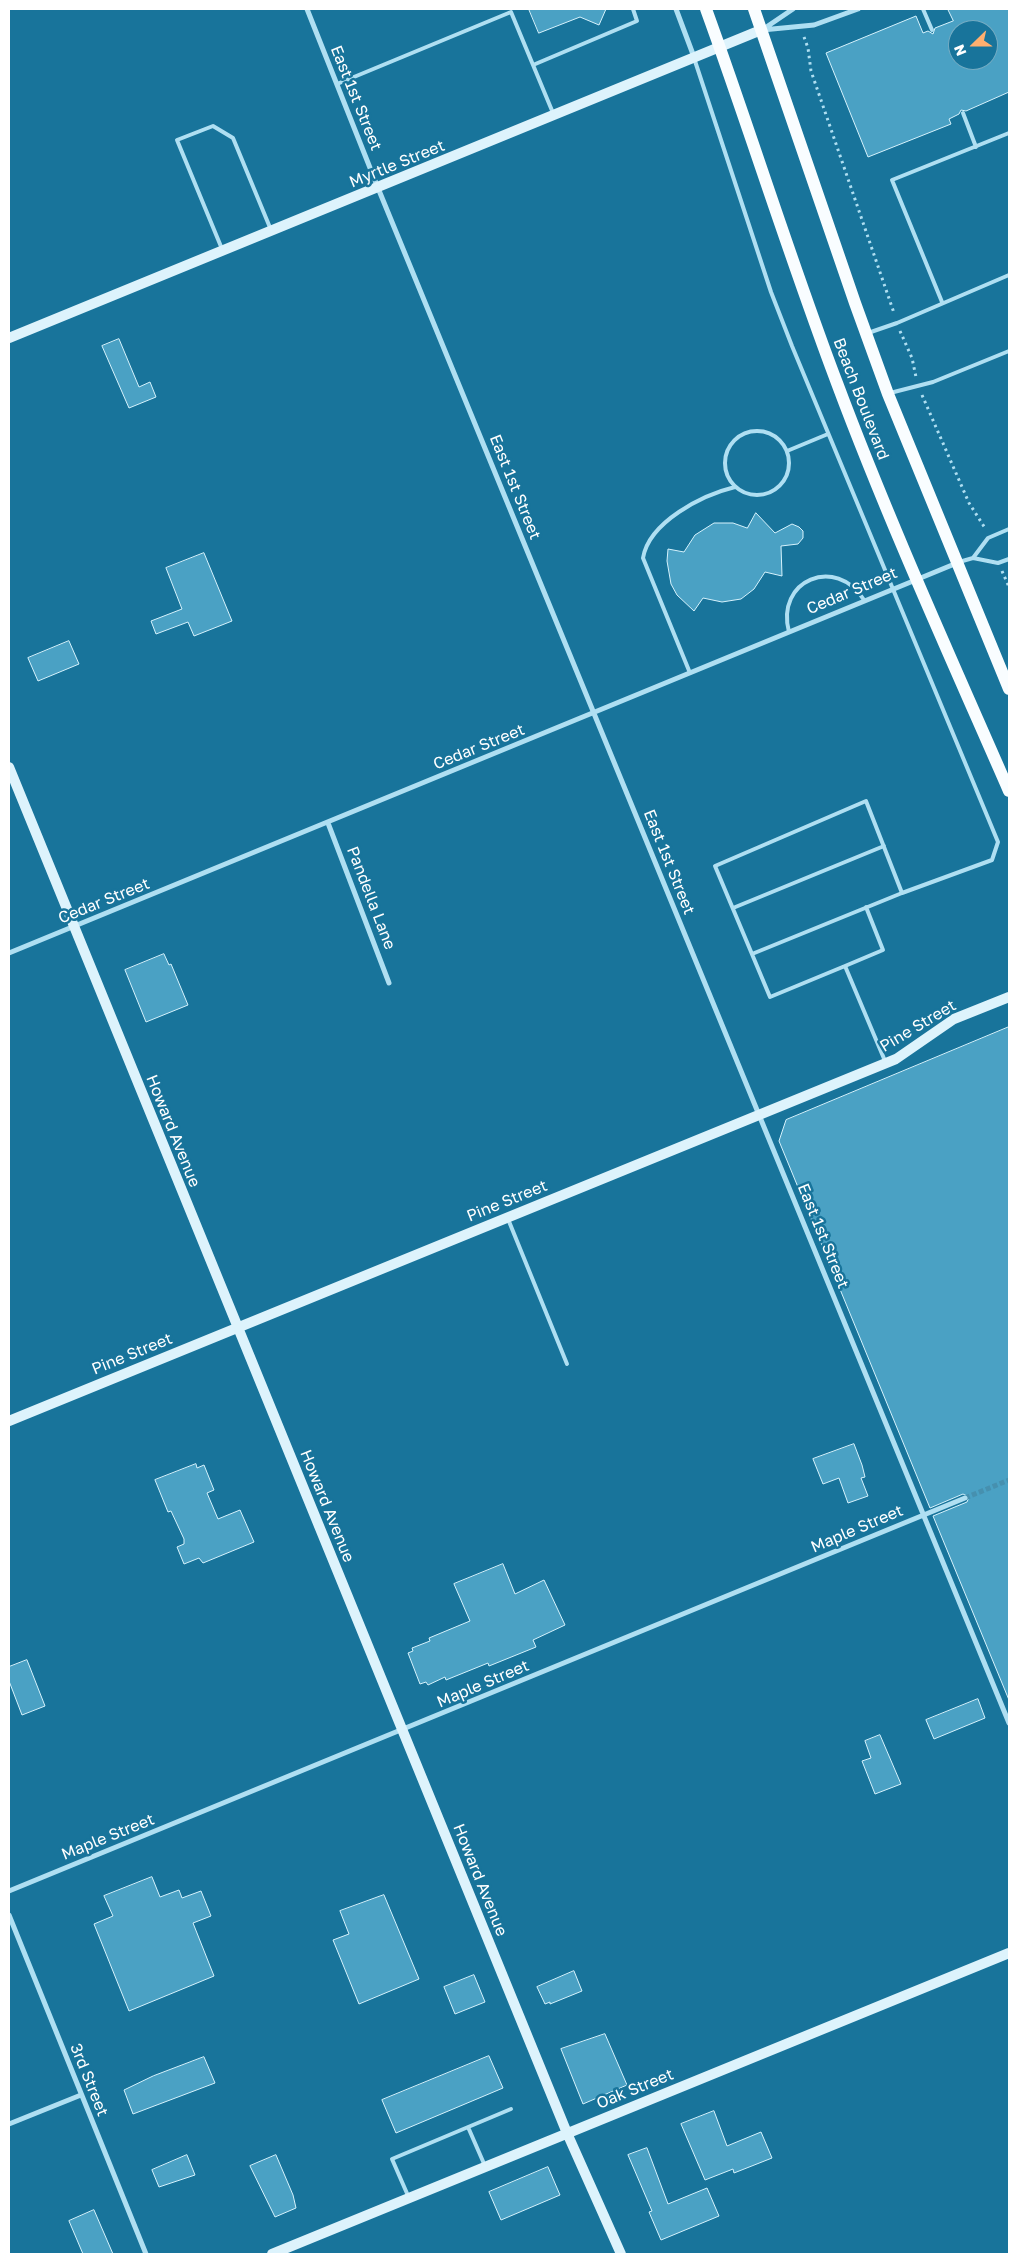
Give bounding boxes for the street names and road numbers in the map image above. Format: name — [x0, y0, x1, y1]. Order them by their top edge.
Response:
street label: East 1st Street — [326, 43, 386, 153]
street label: Myrtle Street — [346, 136, 448, 192]
street label: Beach Boulevard — [829, 335, 893, 463]
street label: East 1st Street — [485, 432, 545, 542]
street label: Cedar Street — [804, 563, 900, 619]
street label: Cedar Street — [431, 720, 527, 774]
street label: East 1st Street — [639, 807, 699, 917]
street label: Pandella Lane — [342, 844, 400, 952]
street label: Cedar Street — [56, 874, 152, 928]
street label: Pine Street — [877, 996, 959, 1056]
street label: Howard Avenue — [142, 1072, 204, 1190]
street label: Pine Street — [464, 1176, 550, 1226]
street label: East 1st Street — [793, 1181, 853, 1291]
street label: Pine Street — [89, 1329, 175, 1379]
street label: Howard Avenue — [296, 1447, 358, 1565]
street label: Maple Street — [808, 1501, 906, 1557]
street label: Maple Street — [434, 1656, 532, 1712]
street label: Maple Street — [59, 1810, 157, 1864]
street label: Howard Avenue — [449, 1821, 511, 1939]
street label: 3rd Street — [66, 2041, 112, 2119]
street label: Oak Street — [594, 2065, 676, 2113]

